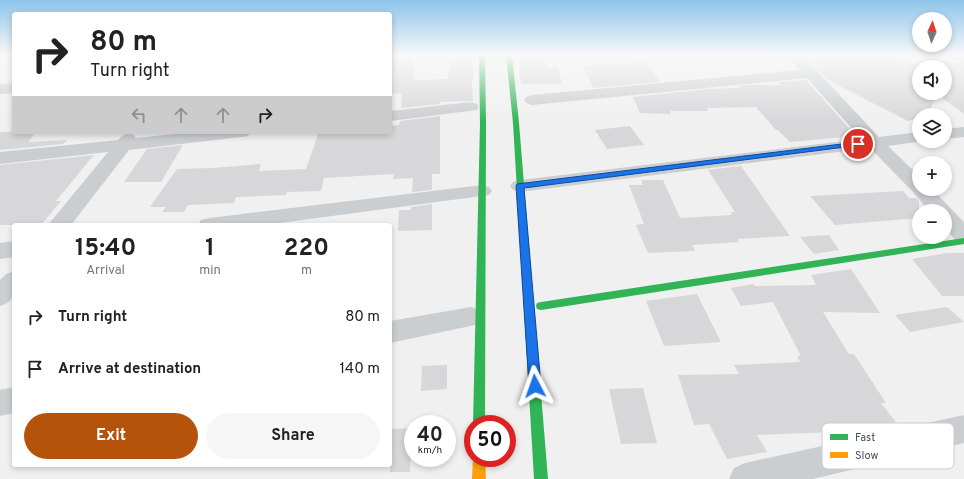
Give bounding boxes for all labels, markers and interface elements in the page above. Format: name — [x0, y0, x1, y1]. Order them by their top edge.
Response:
north arrow — [912, 12, 952, 52]
map controls — [912, 12, 952, 244]
text: 80 m — [90, 25, 157, 61]
icon: right — [24, 28, 76, 80]
text: Turn right — [90, 60, 170, 83]
button: sound — [912, 60, 952, 100]
icon: left — [128, 104, 150, 126]
icon: ahead — [170, 104, 192, 126]
icon: ahead — [212, 104, 234, 126]
icon: right — [254, 104, 276, 126]
button: layers — [912, 108, 952, 148]
pin — [841, 127, 875, 161]
icon: arrive — [847, 133, 869, 155]
button: + — [912, 156, 952, 196]
button: − — [912, 204, 952, 244]
text: 15:40 — [75, 234, 136, 264]
text: 1 — [205, 234, 215, 264]
text: 220 — [284, 234, 329, 264]
text: Arrival — [86, 263, 125, 279]
text: min — [199, 263, 221, 279]
text: m — [301, 263, 312, 279]
icon: right — [24, 306, 46, 328]
text: Turn right — [58, 308, 127, 327]
text: 80 m — [345, 308, 380, 327]
icon: arrive — [24, 358, 46, 380]
text: Arrive at destination — [58, 360, 201, 379]
text: 140 m — [340, 360, 380, 379]
position arrow — [514, 365, 556, 407]
button: Exit — [24, 413, 198, 459]
button: Share — [206, 413, 380, 459]
speed limit sign: 50 — [464, 415, 516, 467]
text: 40 — [417, 423, 443, 449]
legend — [822, 423, 954, 469]
text: Fast — [855, 431, 875, 445]
text: km/h — [418, 444, 442, 457]
text: Slow — [855, 449, 878, 463]

